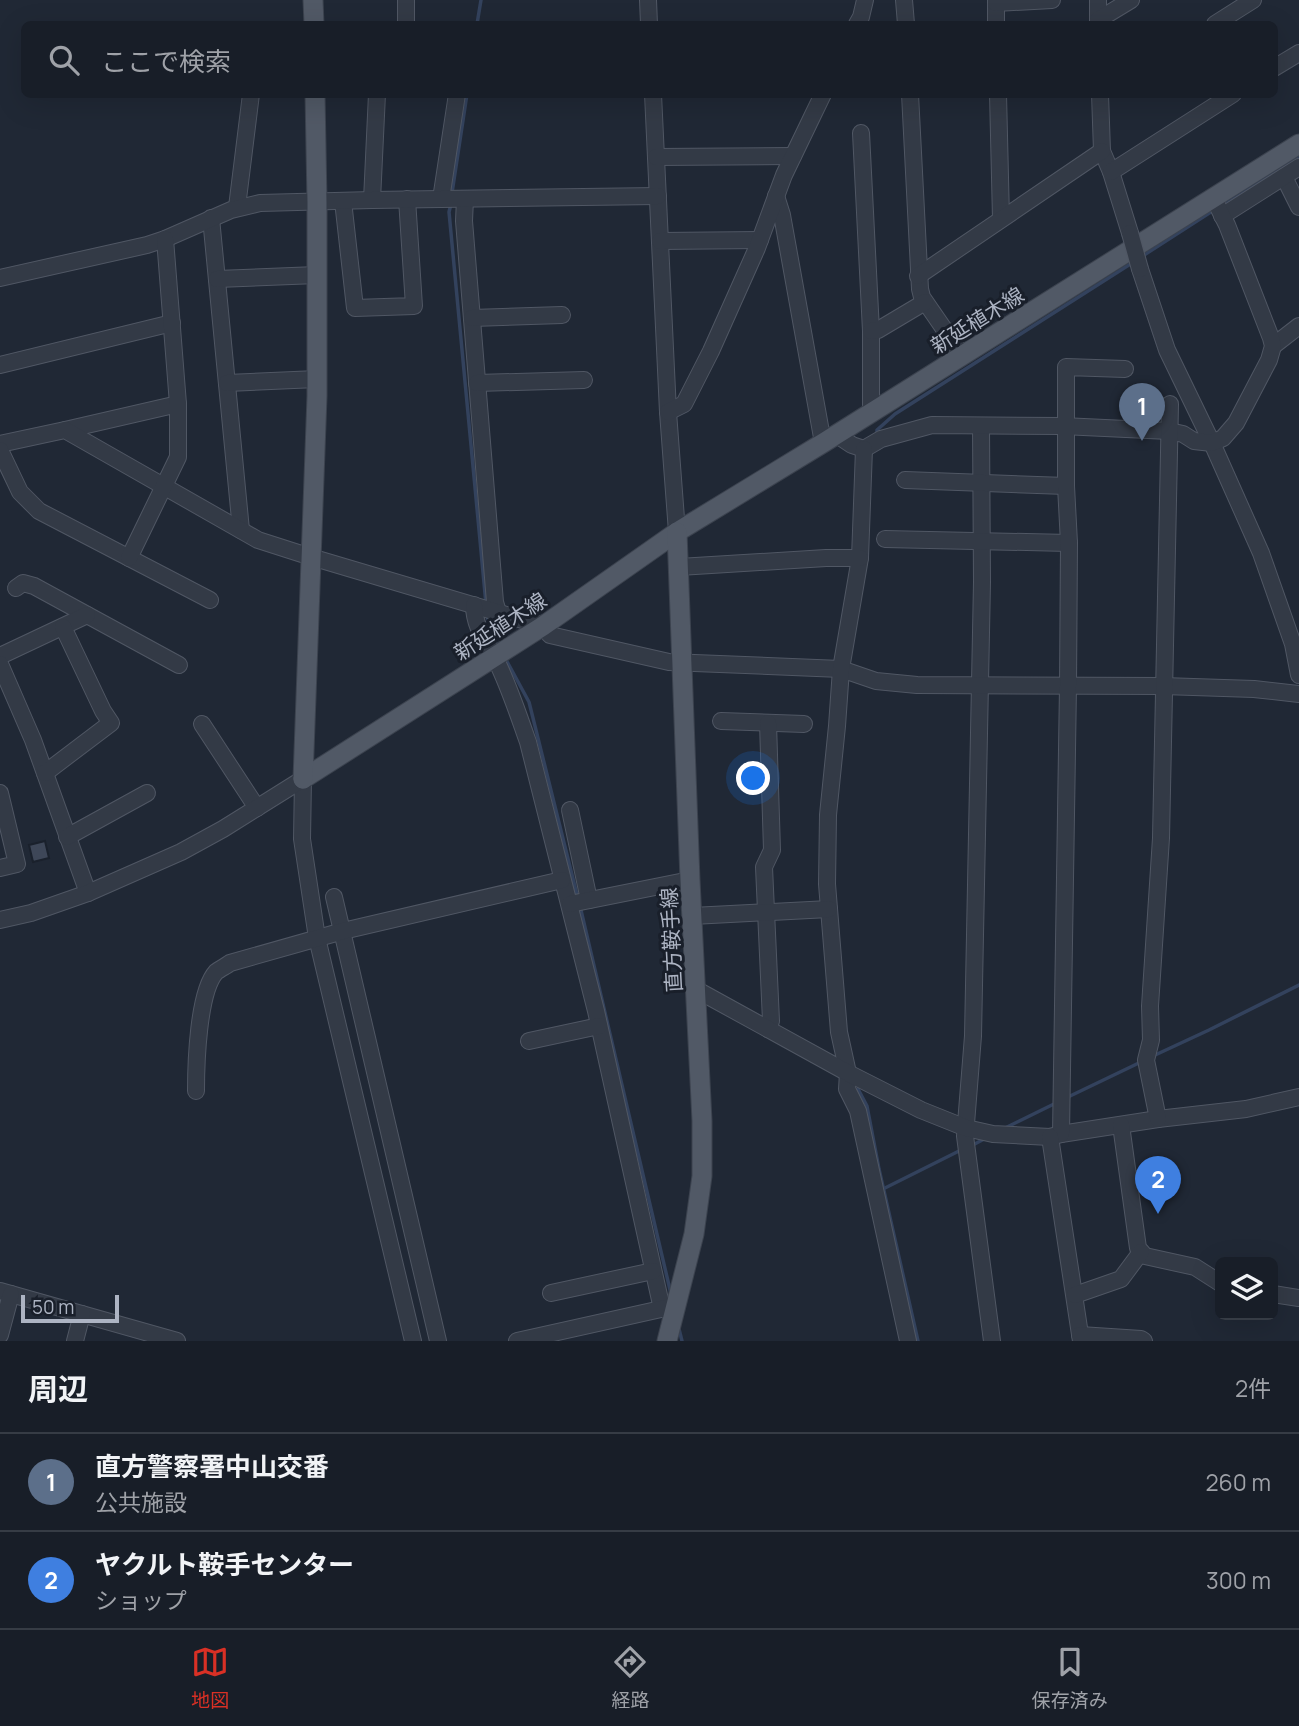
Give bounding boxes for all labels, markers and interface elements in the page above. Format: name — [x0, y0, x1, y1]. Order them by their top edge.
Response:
search box — [21, 21, 1278, 98]
icon: search — [45, 41, 83, 79]
text: ここで検索 — [101, 43, 231, 79]
street label: 新延植木線 — [925, 280, 1029, 360]
pin: 1 — [1119, 383, 1165, 441]
street label: 新延植木線 — [448, 586, 552, 666]
your location — [736, 761, 770, 795]
street label: 直方鞍手線 — [654, 887, 688, 993]
pin: 2 — [1135, 1156, 1181, 1214]
map controls — [1215, 1257, 1278, 1320]
button: layers — [1215, 1257, 1278, 1320]
scale bar — [21, 1292, 119, 1324]
text: 50 m — [32, 1294, 74, 1320]
text: 周辺 — [28, 1368, 88, 1409]
text: 2件 — [1235, 1372, 1271, 1404]
text: 直方警察署中山交番 — [95, 1448, 329, 1484]
text: 1 — [46, 1466, 56, 1498]
text: 260 m — [1205, 1466, 1271, 1498]
text: 公共施設 — [95, 1486, 187, 1518]
text: ヤクルト鞍手センター — [95, 1546, 354, 1582]
text: 2 — [44, 1564, 58, 1596]
text: 300 m — [1206, 1564, 1271, 1596]
text: ショップ — [95, 1584, 187, 1616]
tab: 地図 — [191, 1643, 229, 1713]
tab: 経路 — [611, 1643, 650, 1713]
tab: 保存済み — [1032, 1643, 1108, 1713]

